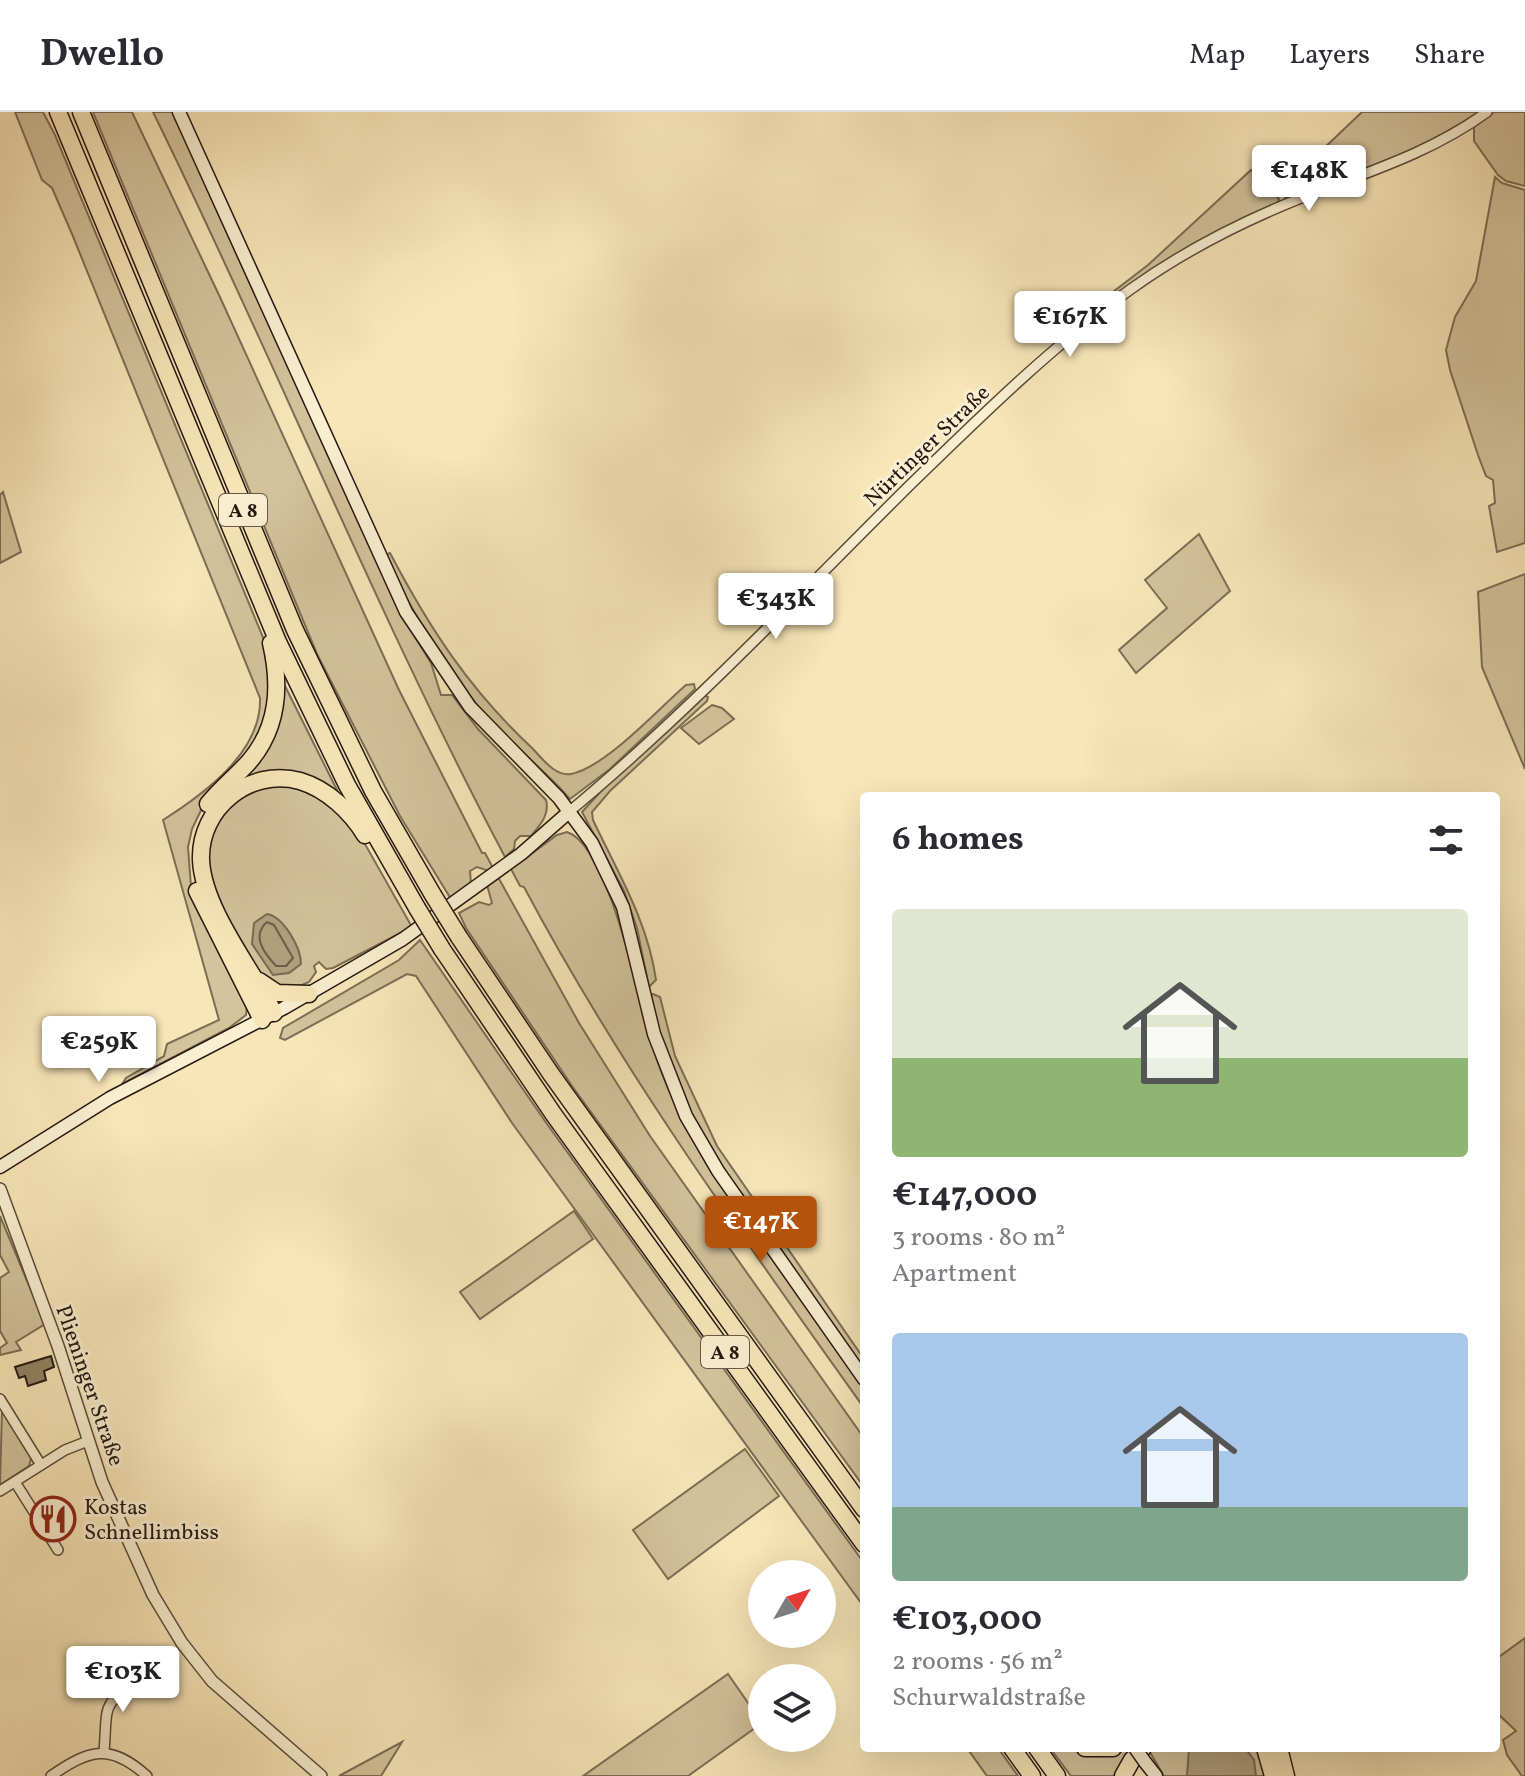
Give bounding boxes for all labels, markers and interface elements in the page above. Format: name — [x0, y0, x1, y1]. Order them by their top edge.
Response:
text: Dwello — [40, 29, 164, 82]
text: Map — [1189, 36, 1245, 75]
text: Layers — [1289, 36, 1370, 75]
text: Share — [1414, 36, 1485, 75]
pin: €148K — [1253, 145, 1365, 213]
text: €148K — [1270, 153, 1348, 189]
pin: €167K — [1014, 291, 1126, 359]
text: €167K — [1032, 299, 1108, 335]
street label: Nürtinger Straße — [858, 379, 998, 515]
road number: A 8 — [219, 494, 267, 526]
pin: €343K — [720, 573, 832, 641]
text: €343K — [736, 581, 816, 617]
text: 6 homes — [892, 817, 1024, 864]
icon: filters — [1424, 818, 1468, 862]
icon: home — [1108, 961, 1252, 1105]
pin: €259K — [43, 1016, 155, 1084]
text: €259K — [60, 1024, 138, 1060]
text: €147,000 — [892, 1173, 1037, 1220]
pin: €147K — [705, 1196, 817, 1264]
text: €147K — [723, 1204, 799, 1240]
text: 3 rooms · 80 m² — [892, 1220, 1065, 1256]
text: Apartment — [892, 1256, 1017, 1292]
street label: Plieninger Straße — [47, 1301, 131, 1470]
road number: A 8 — [701, 1336, 749, 1368]
icon: home — [1108, 1385, 1252, 1529]
place label: Kostas Schnellimbiss — [84, 1493, 219, 1549]
restaurant icon: Kostas Schnellimbiss — [29, 1495, 77, 1543]
north arrow — [748, 1560, 836, 1648]
map controls — [748, 1560, 836, 1752]
text: €103,000 — [892, 1597, 1042, 1644]
text: 2 rooms · 56 m² — [892, 1644, 1063, 1680]
pin: €103K — [67, 1646, 179, 1714]
text: €103K — [84, 1654, 162, 1690]
button: layers — [748, 1664, 836, 1752]
text: Schurwaldstraße — [892, 1680, 1086, 1716]

